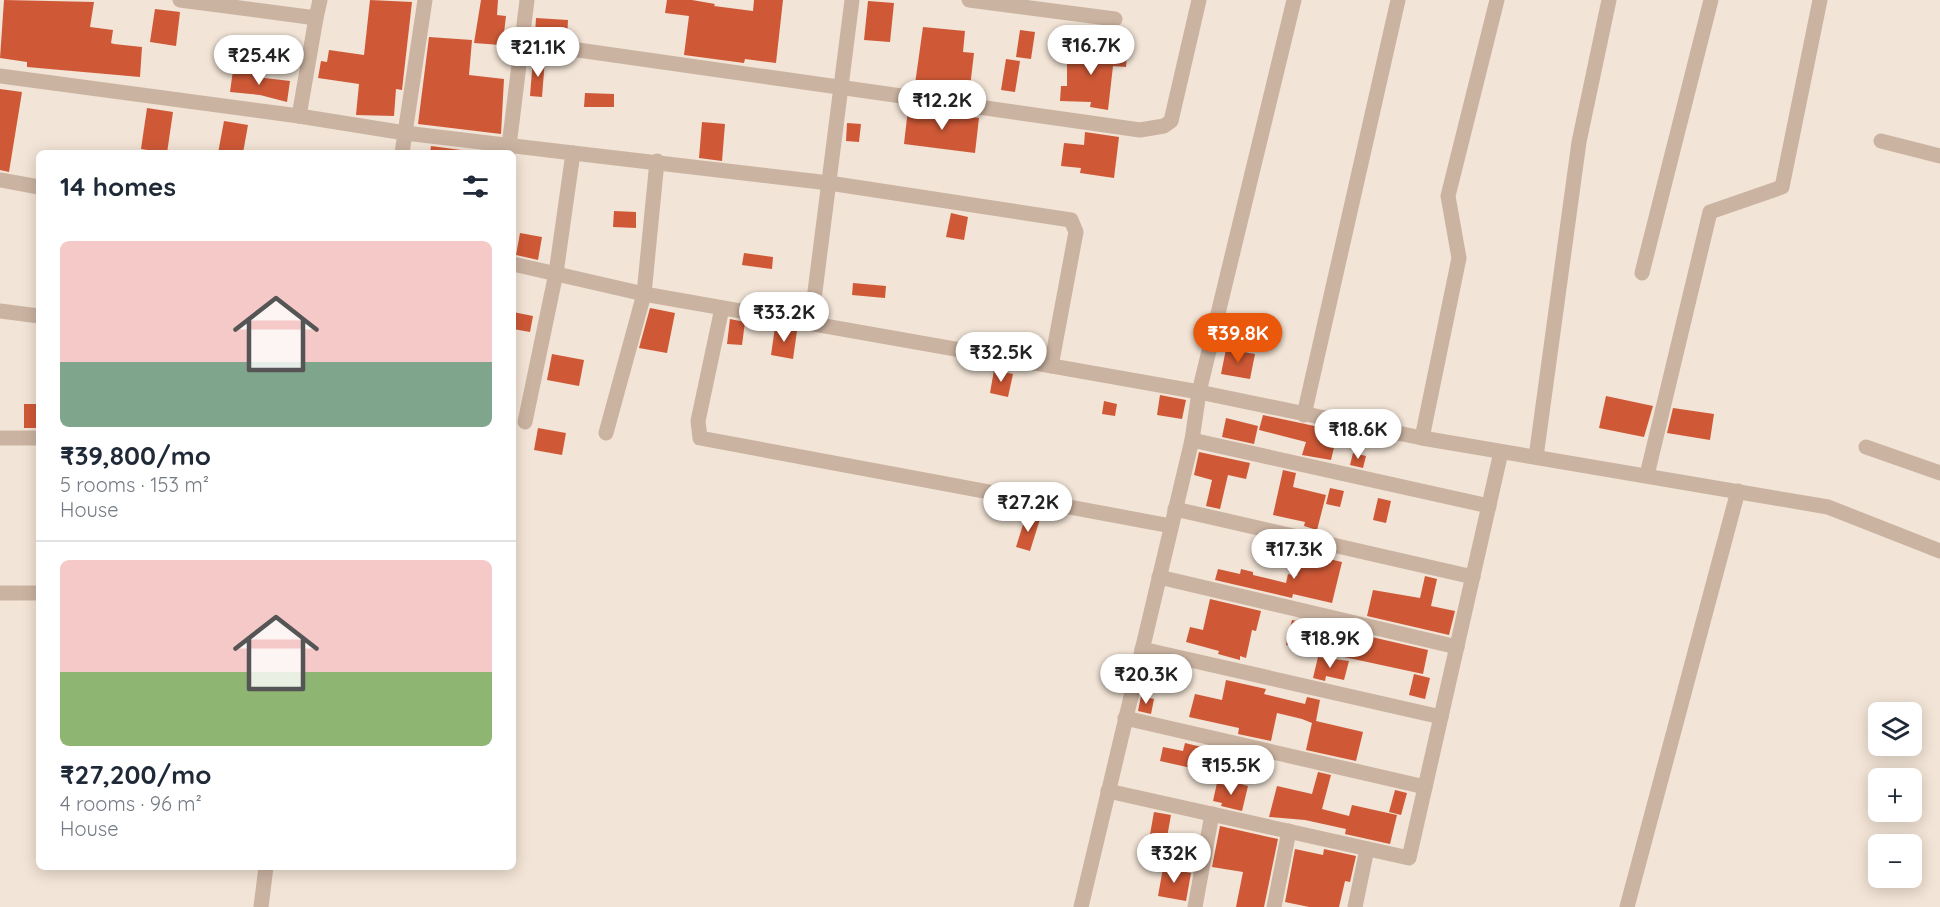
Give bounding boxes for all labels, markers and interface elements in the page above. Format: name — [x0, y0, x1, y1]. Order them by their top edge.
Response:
pin: ₹16.7K — [1042, 25, 1140, 76]
pin: ₹21.1K — [489, 27, 587, 78]
text: ₹16.7K — [1062, 32, 1120, 57]
text: ₹21.1K — [510, 34, 566, 59]
pin: ₹25.4K — [210, 35, 308, 86]
text: ₹25.4K — [228, 42, 290, 67]
pin: ₹12.2K — [893, 80, 991, 131]
text: ₹12.2K — [912, 87, 972, 112]
text: 14 homes — [60, 170, 176, 203]
icon: filters — [459, 170, 492, 203]
icon: home — [222, 280, 330, 388]
pin: ₹33.2K — [735, 292, 833, 343]
text: ₹33.2K — [753, 299, 815, 324]
pin: ₹39.8K — [1189, 313, 1287, 364]
text: ₹39.8K — [1207, 320, 1269, 345]
pin: ₹32.5K — [952, 332, 1050, 383]
text: ₹32.5K — [970, 339, 1032, 364]
pin: ₹18.6K — [1309, 409, 1407, 460]
text: ₹18.6K — [1329, 416, 1387, 441]
text: ₹39,800/mo — [60, 439, 211, 472]
text: 5 rooms · 153 m² — [60, 472, 209, 497]
pin: ₹27.2K — [979, 482, 1077, 533]
text: ₹27.2K — [997, 489, 1059, 514]
text: House — [60, 497, 119, 522]
pin: ₹17.3K — [1245, 529, 1343, 580]
text: ₹17.3K — [1265, 536, 1323, 561]
icon: home — [222, 599, 330, 707]
pin: ₹18.9K — [1281, 618, 1379, 669]
text: ₹18.9K — [1300, 625, 1360, 650]
pin: ₹20.3K — [1097, 654, 1195, 705]
text: ₹20.3K — [1114, 661, 1178, 686]
map controls — [1868, 702, 1922, 888]
button: layers — [1868, 702, 1922, 756]
pin: ₹15.5K — [1182, 745, 1280, 796]
text: ₹15.5K — [1201, 752, 1261, 777]
text: ₹27,200/mo — [60, 758, 212, 791]
button: + — [1868, 768, 1922, 822]
text: 4 rooms · 96 m² — [60, 791, 202, 816]
text: House — [60, 816, 119, 841]
pin: ₹32K — [1138, 833, 1210, 884]
button: − — [1868, 834, 1922, 888]
text: ₹32K — [1151, 840, 1197, 865]

